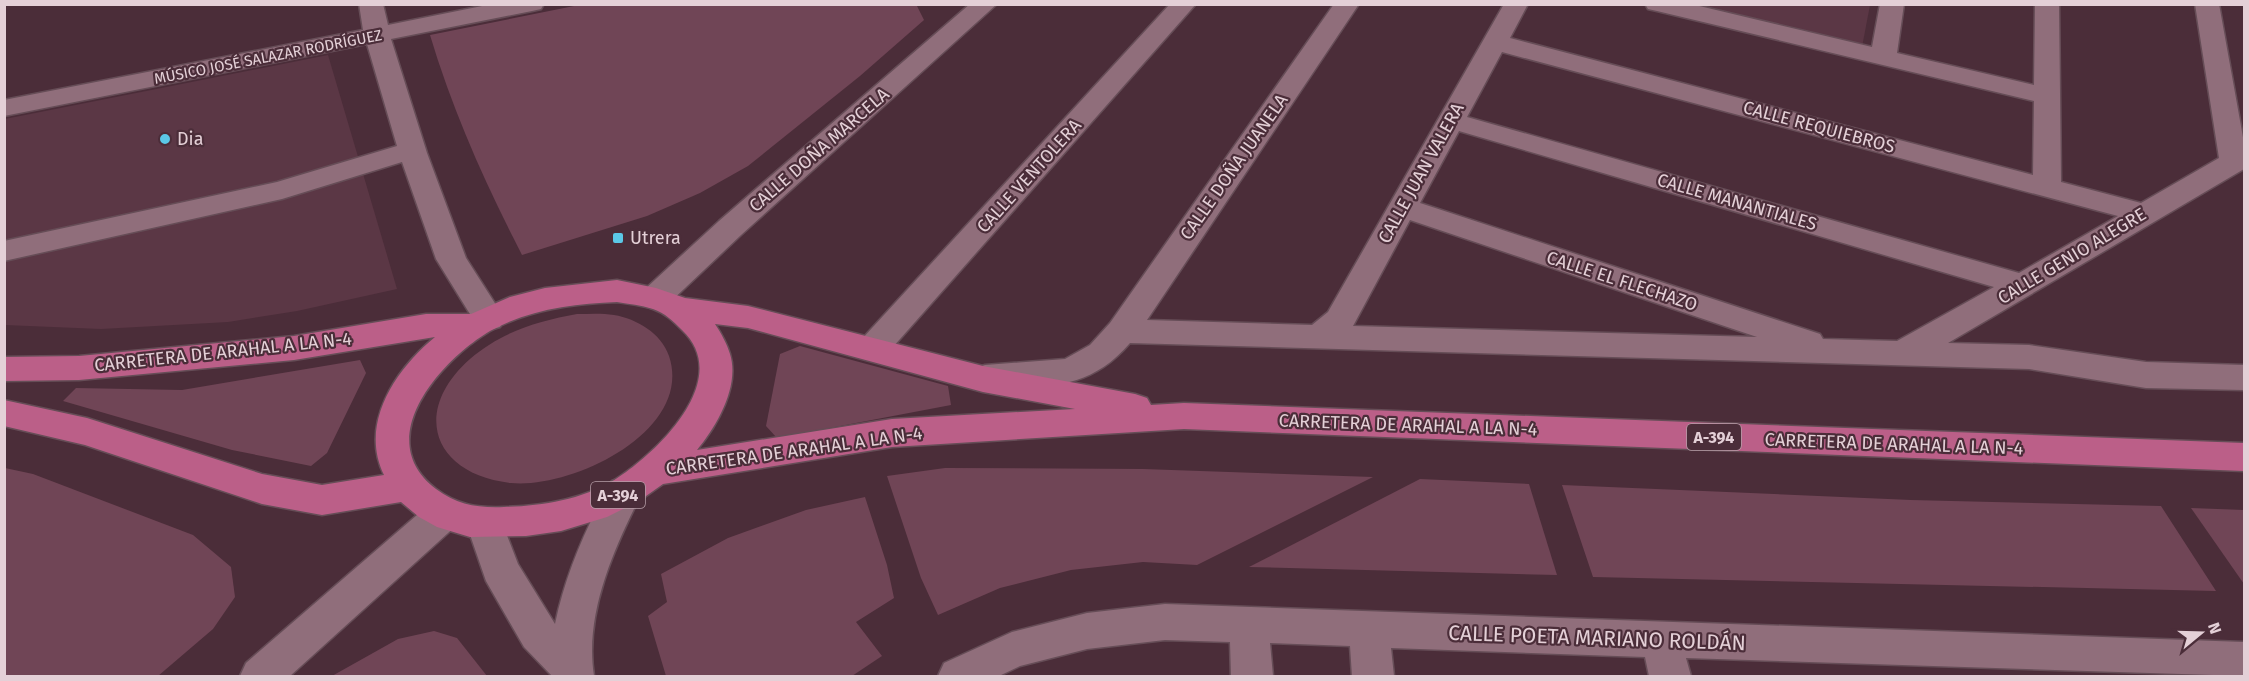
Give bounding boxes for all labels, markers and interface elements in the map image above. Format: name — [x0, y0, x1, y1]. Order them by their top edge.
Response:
street label: MÚSICO JOSÉ SALAZAR RODRÍGUEZ — [153, 26, 384, 88]
street label: CALLE DOÑA MARCELA — [744, 82, 894, 217]
street label: CALLE DOÑA JUANELA — [1175, 89, 1293, 244]
street label: CALLE REQUIEBROS — [1741, 96, 1897, 158]
street label: CALLE JUAN VALERA — [1373, 98, 1469, 247]
street label: CALLE VENTOLERA — [972, 114, 1086, 237]
place label: Dia — [177, 128, 203, 150]
marker: Dia — [158, 132, 172, 146]
street label: CALLE MANANTIALES — [1655, 169, 1820, 235]
street label: CALLE GENIO ALEGRE — [1994, 203, 2150, 309]
place label: Utrera — [630, 227, 681, 249]
marker: Utrera — [611, 231, 625, 245]
street label: CALLE EL FLECHAZO — [1544, 246, 1700, 316]
street label: CARRETERA DE ARAHAL A LA N-4 — [93, 328, 353, 376]
street label: CARRETERA DE ARAHAL A LA N-4 — [1278, 409, 1538, 441]
street label: CARRETERA DE ARAHAL A LA N-4 — [664, 422, 924, 480]
road number: A-394 — [1687, 424, 1741, 450]
street label: CARRETERA DE ARAHAL A LA N-4 — [1764, 428, 2024, 460]
road number: A-394 — [591, 482, 645, 508]
north arrow — [2171, 603, 2231, 663]
street label: CALLE POETA MARIANO ROLDÁN — [1448, 620, 1746, 656]
text: N — [2204, 620, 2225, 636]

